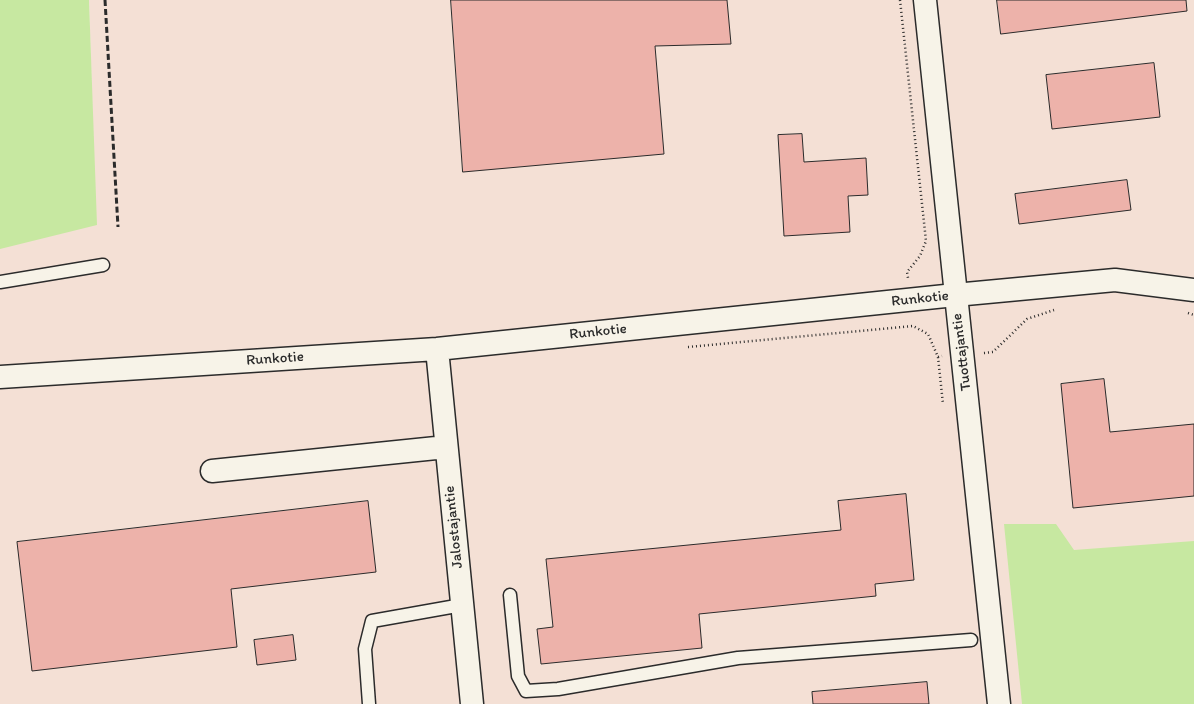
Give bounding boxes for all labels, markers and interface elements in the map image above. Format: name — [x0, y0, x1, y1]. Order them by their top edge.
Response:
street label: Runkotie — [890, 287, 950, 311]
street label: Tuottajantie — [948, 312, 976, 392]
street label: Runkotie — [568, 320, 628, 344]
street label: Runkotie — [246, 348, 304, 370]
street label: Jalostajantie — [441, 485, 467, 569]

